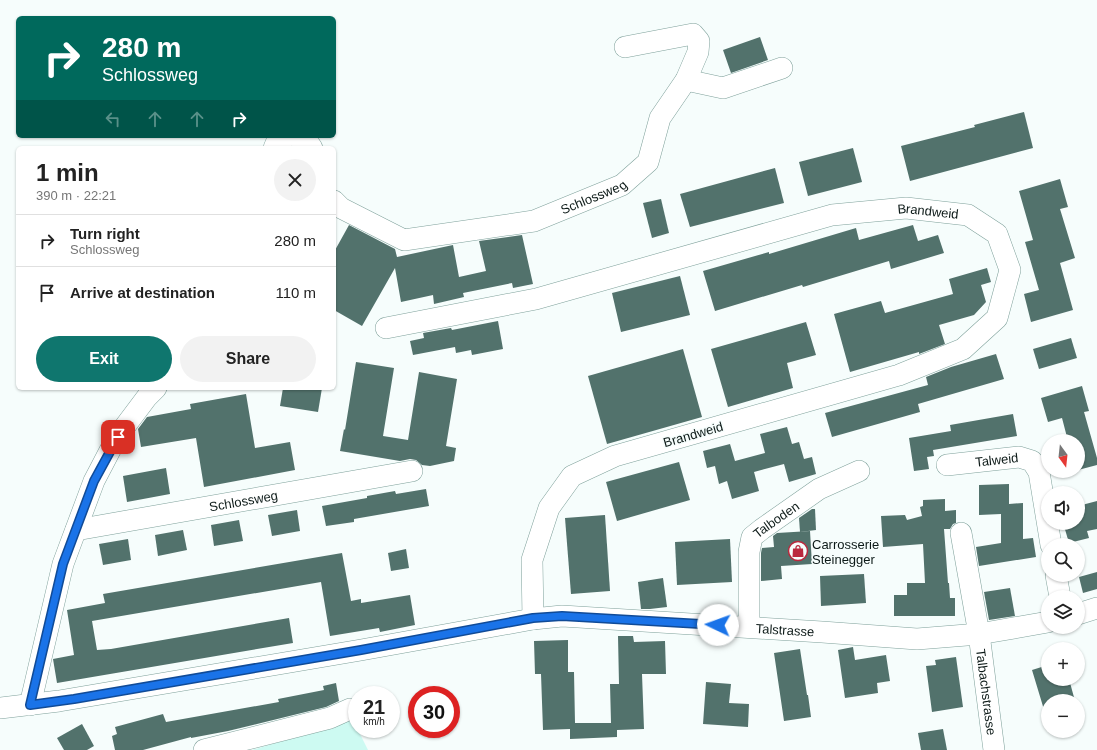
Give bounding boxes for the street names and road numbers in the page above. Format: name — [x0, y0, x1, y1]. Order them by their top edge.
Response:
street label: Schlossweg — [559, 177, 630, 217]
street label: Brandweid — [897, 201, 959, 222]
street label: Brandweid — [662, 419, 725, 450]
street label: Talweid — [974, 450, 1019, 470]
street label: Schlossweg — [208, 488, 279, 514]
street label: Talboden — [750, 498, 802, 541]
street label: Talstrasse — [755, 621, 815, 640]
street label: Talbachstrasse — [973, 648, 999, 736]

